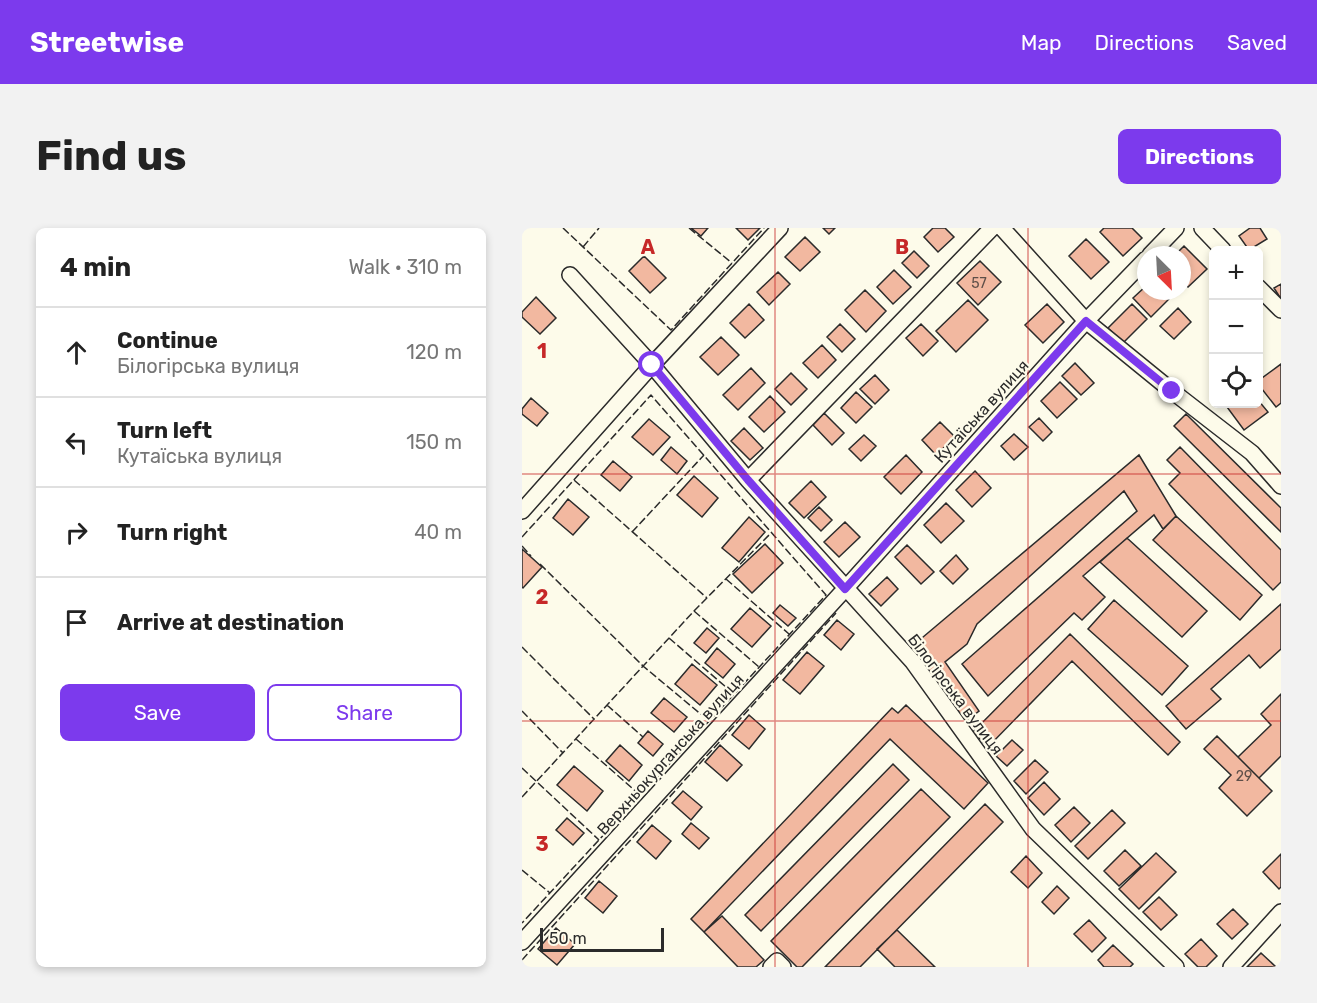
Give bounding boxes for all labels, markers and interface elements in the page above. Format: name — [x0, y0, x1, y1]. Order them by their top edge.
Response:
text: Streetwise — [30, 26, 184, 59]
text: Map — [1021, 30, 1062, 55]
text: Directions — [1095, 30, 1194, 55]
text: Saved — [1227, 30, 1287, 55]
button: Directions — [1118, 129, 1281, 184]
text: Find us — [36, 131, 187, 181]
text: A — [641, 235, 656, 259]
text: B — [895, 235, 909, 259]
north arrow — [1137, 246, 1191, 300]
map controls — [1209, 246, 1263, 408]
button: + — [1209, 246, 1263, 300]
text: 4 min — [60, 252, 131, 283]
text: Walk · 310 m — [348, 255, 462, 279]
house number: 57 — [971, 275, 987, 292]
button: − — [1209, 300, 1263, 354]
text: Continue — [117, 327, 218, 354]
icon: ahead — [60, 336, 93, 369]
text: 1 — [537, 339, 547, 363]
text: 120 m — [406, 340, 462, 364]
route start — [638, 351, 664, 377]
text: Білогірська вулиця — [117, 354, 299, 378]
button: locate — [1209, 354, 1263, 408]
street label: Кутаїська вулиця — [930, 356, 1033, 467]
route end — [1158, 377, 1184, 403]
text: Turn left — [117, 417, 212, 444]
icon: left — [60, 426, 93, 459]
text: 150 m — [406, 430, 462, 454]
text: Кутаїська вулиця — [117, 444, 282, 468]
icon: right — [60, 516, 93, 549]
text: Turn right — [117, 519, 227, 546]
text: 40 m — [414, 520, 462, 544]
text: 2 — [536, 585, 549, 609]
icon: arrive — [60, 606, 93, 639]
text: Arrive at destination — [117, 609, 344, 636]
street label: Білогірська вулиця — [904, 630, 1007, 758]
street label: Верхньокурганська вулиця — [593, 670, 748, 839]
button: Save — [60, 684, 255, 741]
button: Share — [267, 684, 462, 741]
house number: 29 — [1236, 768, 1252, 785]
text: 3 — [535, 832, 549, 856]
scale bar — [540, 925, 664, 952]
text: 50 m — [549, 929, 587, 948]

